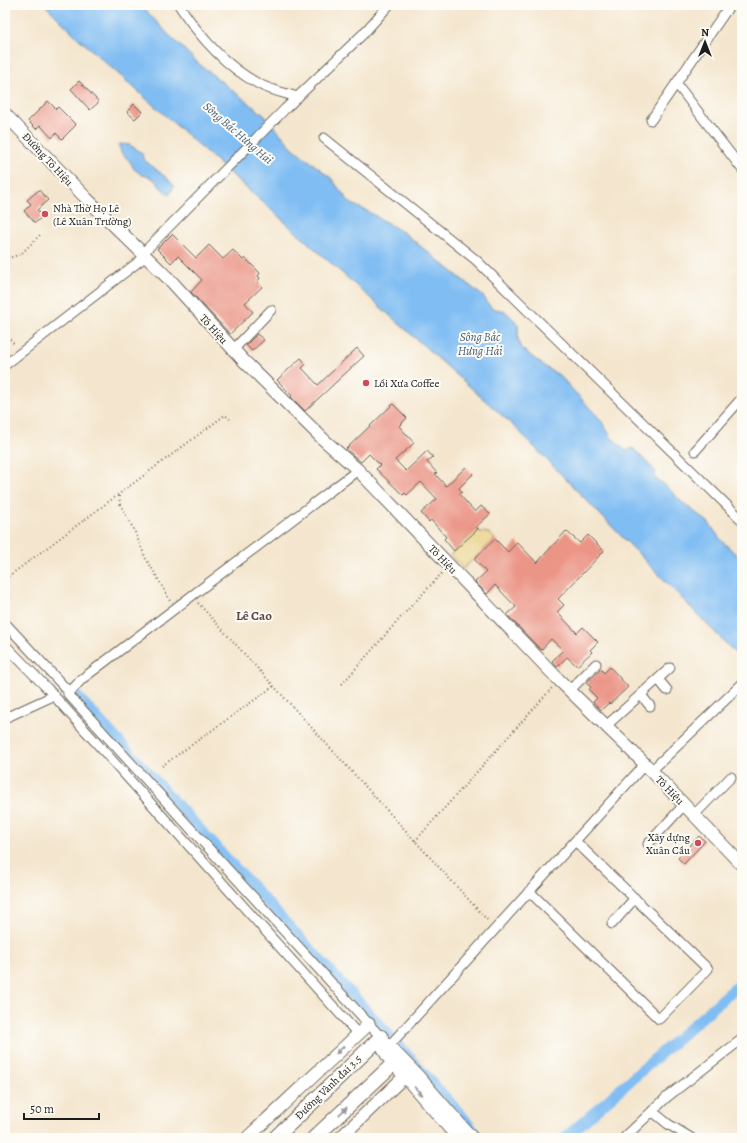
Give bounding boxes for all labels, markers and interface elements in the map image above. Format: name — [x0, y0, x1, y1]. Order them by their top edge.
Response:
north arrow — [685, 22, 725, 62]
text: N — [701, 25, 709, 40]
water label: Sông Bắc Hưng Hải — [200, 98, 276, 168]
street label: Đường Tô Hiệu — [19, 129, 77, 190]
place label: Nhà Thờ Họ Lê (Lê Xuân Trường) — [53, 201, 131, 229]
marker: Nhà Thờ Họ Lê (Lê Xuân Trường) — [40, 209, 50, 219]
street label: Tô Hiệu — [196, 311, 231, 347]
water label: Sông Bắc Hưng Hải — [458, 329, 502, 359]
place label: Lối Xưa Coffee — [374, 376, 439, 391]
marker: Lối Xưa Coffee — [361, 378, 371, 388]
street label: Tô Hiệu — [425, 541, 460, 577]
district label: Lê Cao — [236, 607, 272, 624]
street label: Tô Hiệu — [652, 772, 687, 808]
place label: Xây dựng Xuân Cầu — [646, 830, 690, 858]
marker: Xây dựng Xuân Cầu — [693, 838, 703, 848]
one-way arrow — [335, 1045, 345, 1055]
street label: Đường Vành đai 3.5 — [292, 1051, 365, 1123]
one-way arrow — [413, 1086, 422, 1097]
scale bar — [24, 1095, 99, 1121]
text: 50 m — [30, 1101, 54, 1117]
one-way arrow — [338, 1106, 348, 1116]

